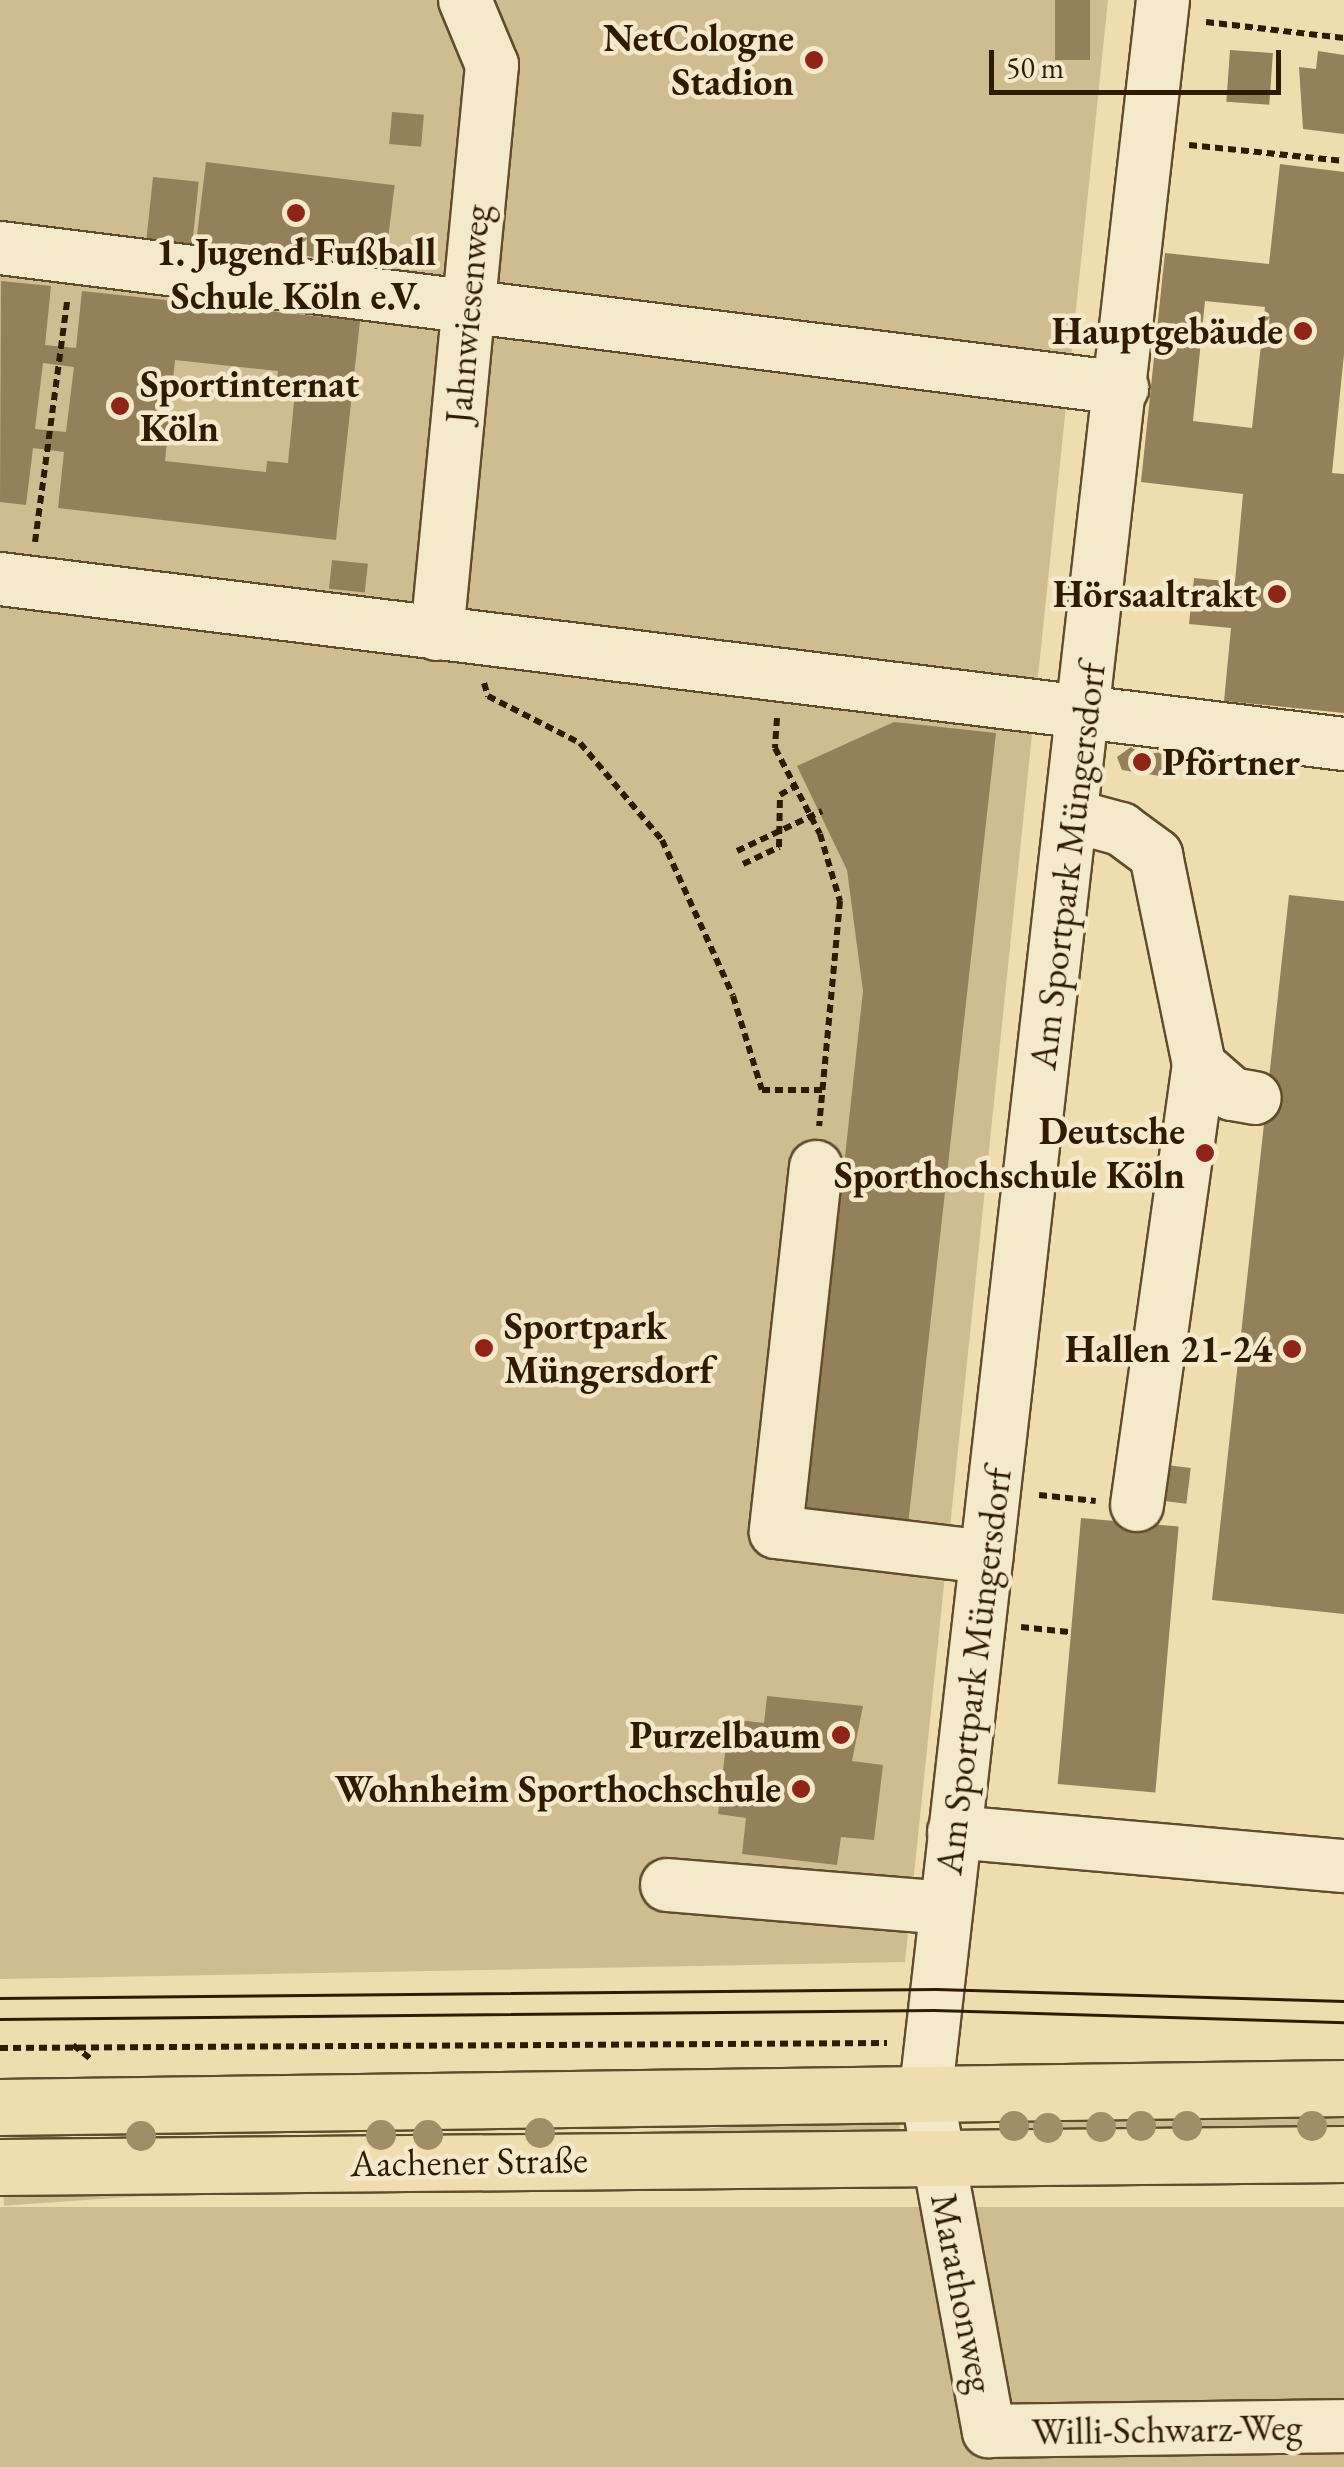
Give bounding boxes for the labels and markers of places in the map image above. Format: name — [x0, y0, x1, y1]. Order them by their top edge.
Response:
place label: NetCologne Stadion — [603, 15, 794, 104]
marker: NetCologne Stadion — [803, 49, 825, 71]
marker: 1. Jugend Fußball Schule Köln e.V. — [285, 202, 307, 224]
place label: 1. Jugend Fußball Schule Köln e.V. — [156, 229, 436, 318]
place label: Hauptgebäude — [1052, 308, 1283, 354]
marker: Hauptgebäude — [1292, 320, 1314, 342]
place label: Sportinternat Köln — [140, 361, 359, 450]
marker: Sportinternat Köln — [109, 395, 131, 417]
place label: Hörsaaltrakt — [1053, 571, 1257, 617]
marker: Hörsaaltrakt — [1266, 583, 1288, 605]
place label: Pförtner — [1162, 739, 1300, 785]
marker: Pförtner — [1131, 751, 1153, 773]
place label: Deutsche Sporthochschule Köln — [834, 1108, 1185, 1198]
marker: Deutsche Sporthochschule Köln — [1194, 1142, 1216, 1164]
place label: Sportpark Müngersdorf — [504, 1303, 713, 1392]
place label: Hallen 21-24 — [1065, 1326, 1272, 1372]
marker: Sportpark Müngersdorf — [473, 1337, 495, 1359]
marker: Hallen 21-24 — [1281, 1338, 1303, 1360]
place label: Purzelbaum — [629, 1712, 821, 1758]
marker: Purzelbaum — [830, 1724, 852, 1746]
place label: Wohnheim Sporthochschule — [334, 1766, 781, 1812]
marker: Wohnheim Sporthochschule — [790, 1778, 812, 1800]

